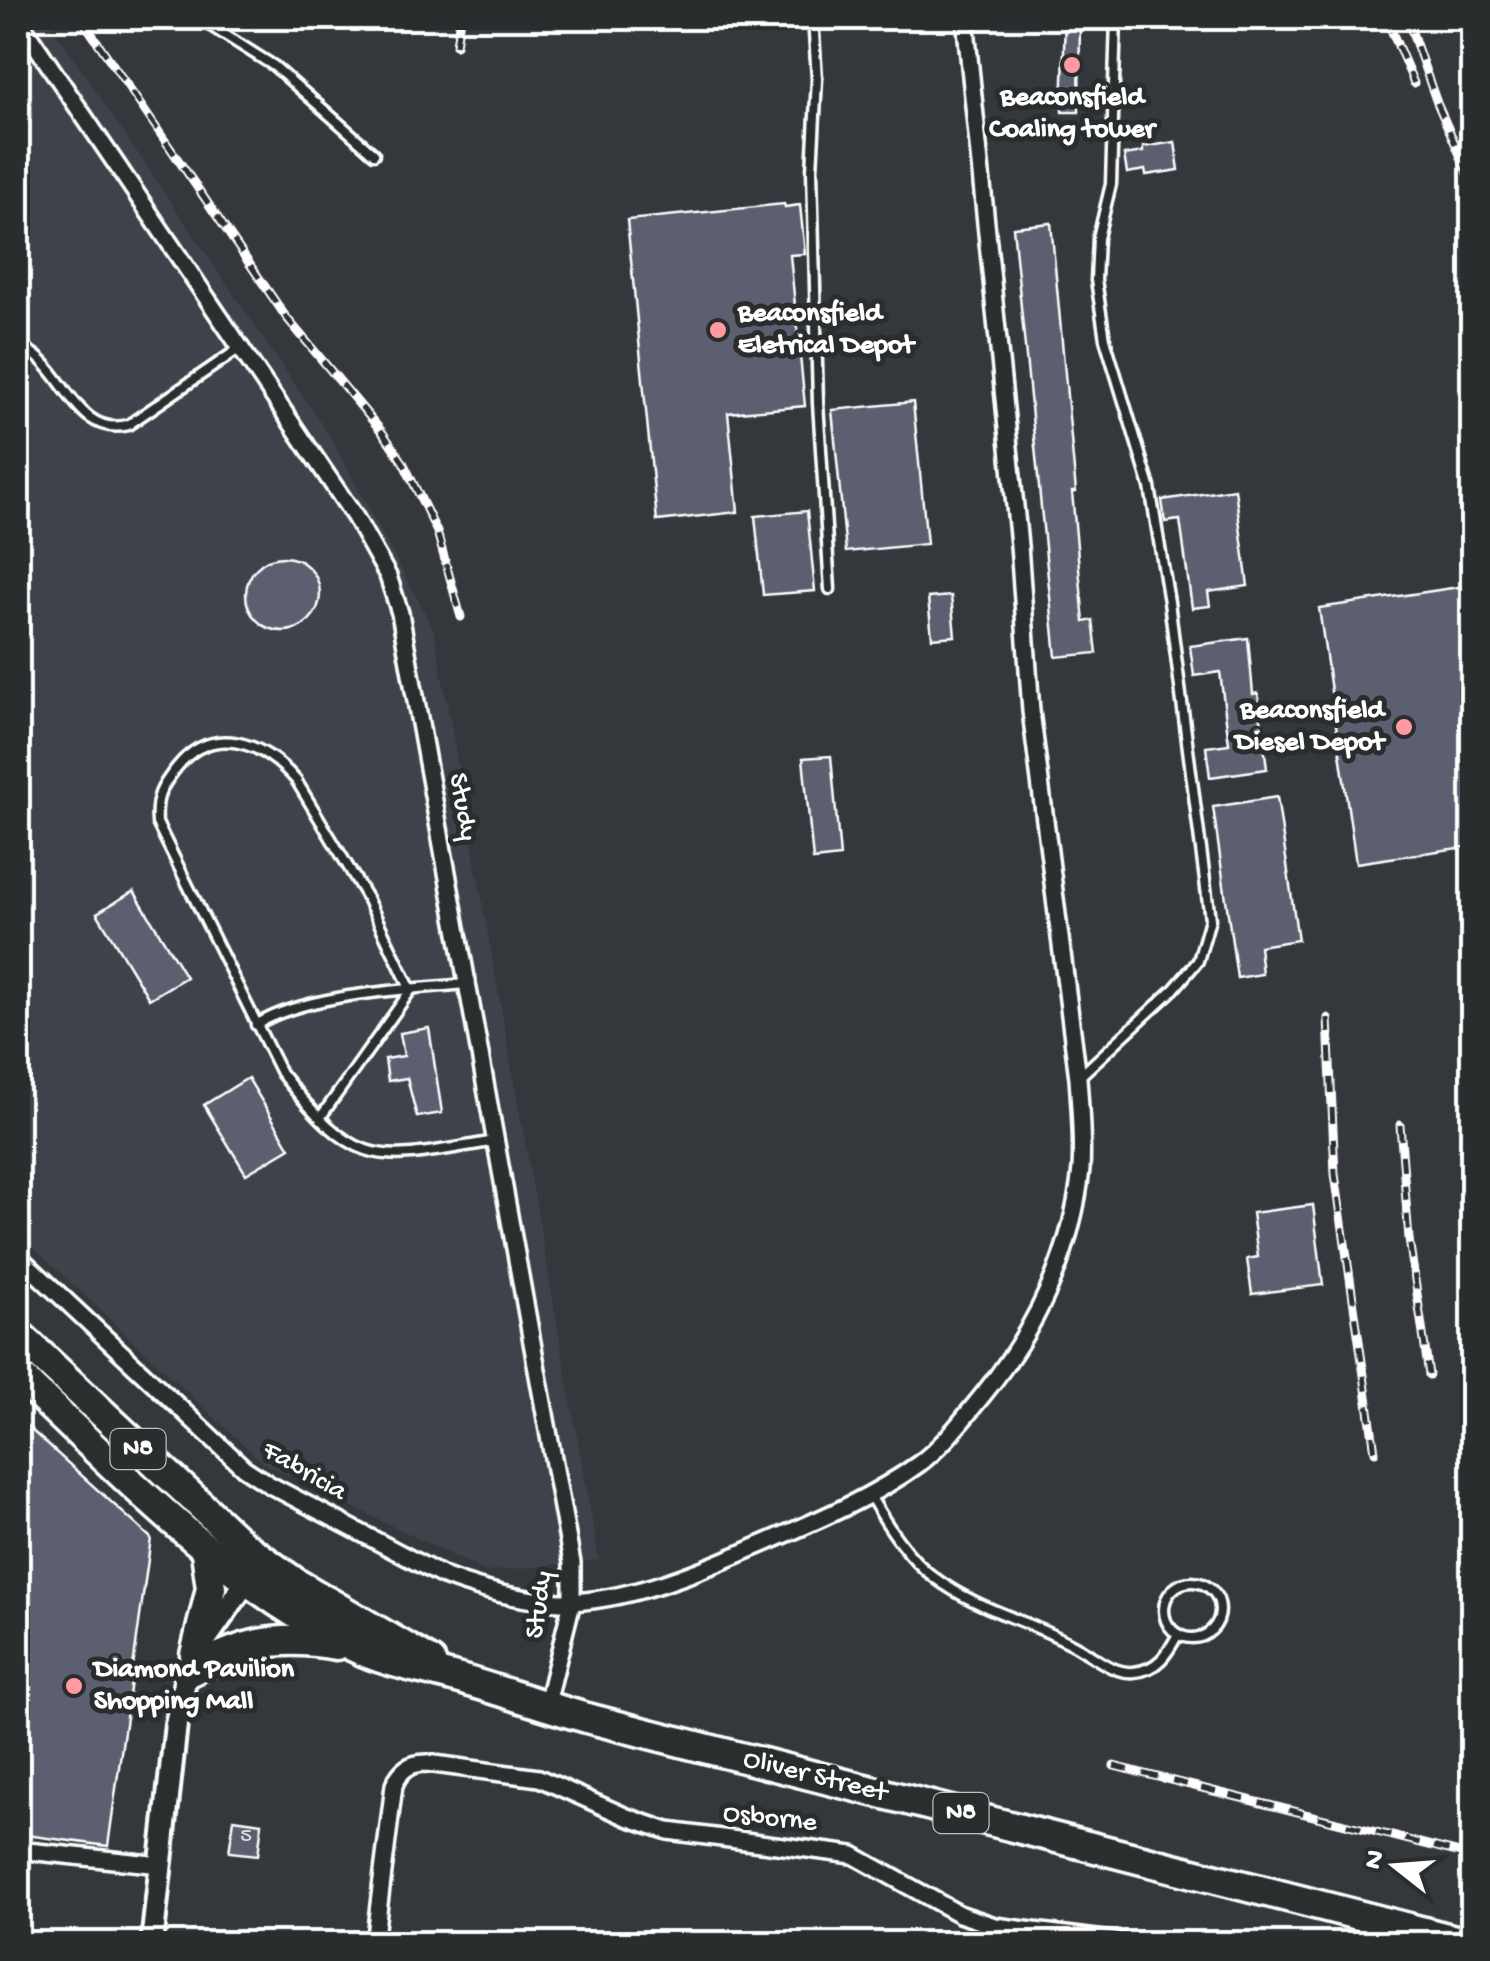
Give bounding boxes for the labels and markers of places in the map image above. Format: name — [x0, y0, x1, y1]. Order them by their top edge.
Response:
marker: Beaconsfield Coaling tower — [1061, 54, 1083, 76]
place label: Beaconsfield Coaling tower — [989, 82, 1158, 147]
place label: Beaconsfield Eletrical Depot — [737, 298, 916, 363]
marker: Beaconsfield Eletrical Depot — [707, 319, 729, 341]
place label: Beaconsfield Diesel Depot — [1232, 695, 1387, 760]
marker: Beaconsfield Diesel Depot — [1393, 716, 1415, 738]
place label: Diamond Pavilion Shopping Mall — [91, 1654, 295, 1719]
marker: Diamond Pavilion Shopping Mall — [63, 1675, 85, 1697]

